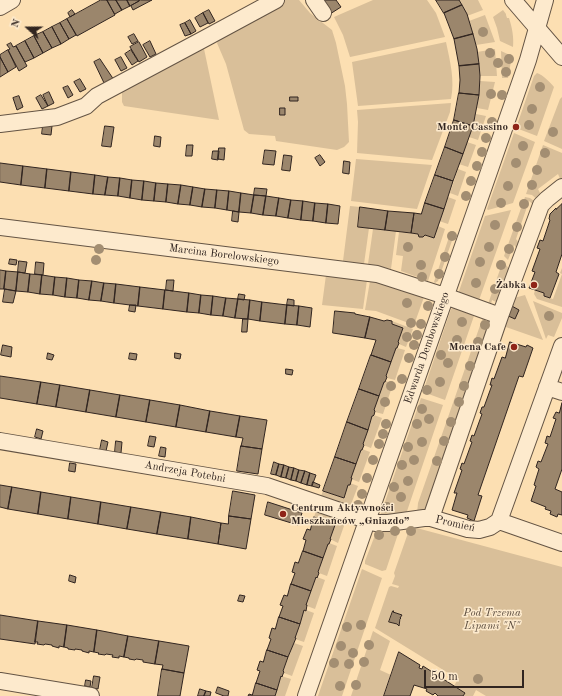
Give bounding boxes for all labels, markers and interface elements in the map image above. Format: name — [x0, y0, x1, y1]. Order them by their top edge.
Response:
north arrow — [8, 8, 48, 48]
text: N — [10, 18, 23, 29]
place label: Monte Cassino — [437, 120, 508, 134]
marker: Monte Cassino — [511, 122, 521, 132]
street label: Marcina Borelowskiego — [168, 242, 280, 268]
place label: Żabka — [496, 278, 526, 292]
marker: Żabka — [529, 280, 539, 290]
street label: Edwarda Dembowskiego — [402, 290, 452, 406]
place label: Mocna Cafe — [449, 340, 506, 354]
marker: Mocna Cafe — [509, 342, 519, 352]
street label: Andrzeja Potebni — [143, 458, 227, 486]
place label: Centrum Aktywności Mieszkańców „Gniazdo” — [291, 501, 409, 527]
marker: Centrum Aktywności Mieszkańców „Gniazdo” — [278, 509, 288, 519]
street label: Promień — [434, 513, 476, 535]
park label: Pod Trzema Lipami "N" — [463, 606, 521, 632]
scale bar — [426, 662, 526, 688]
text: 50 m — [431, 671, 458, 683]

